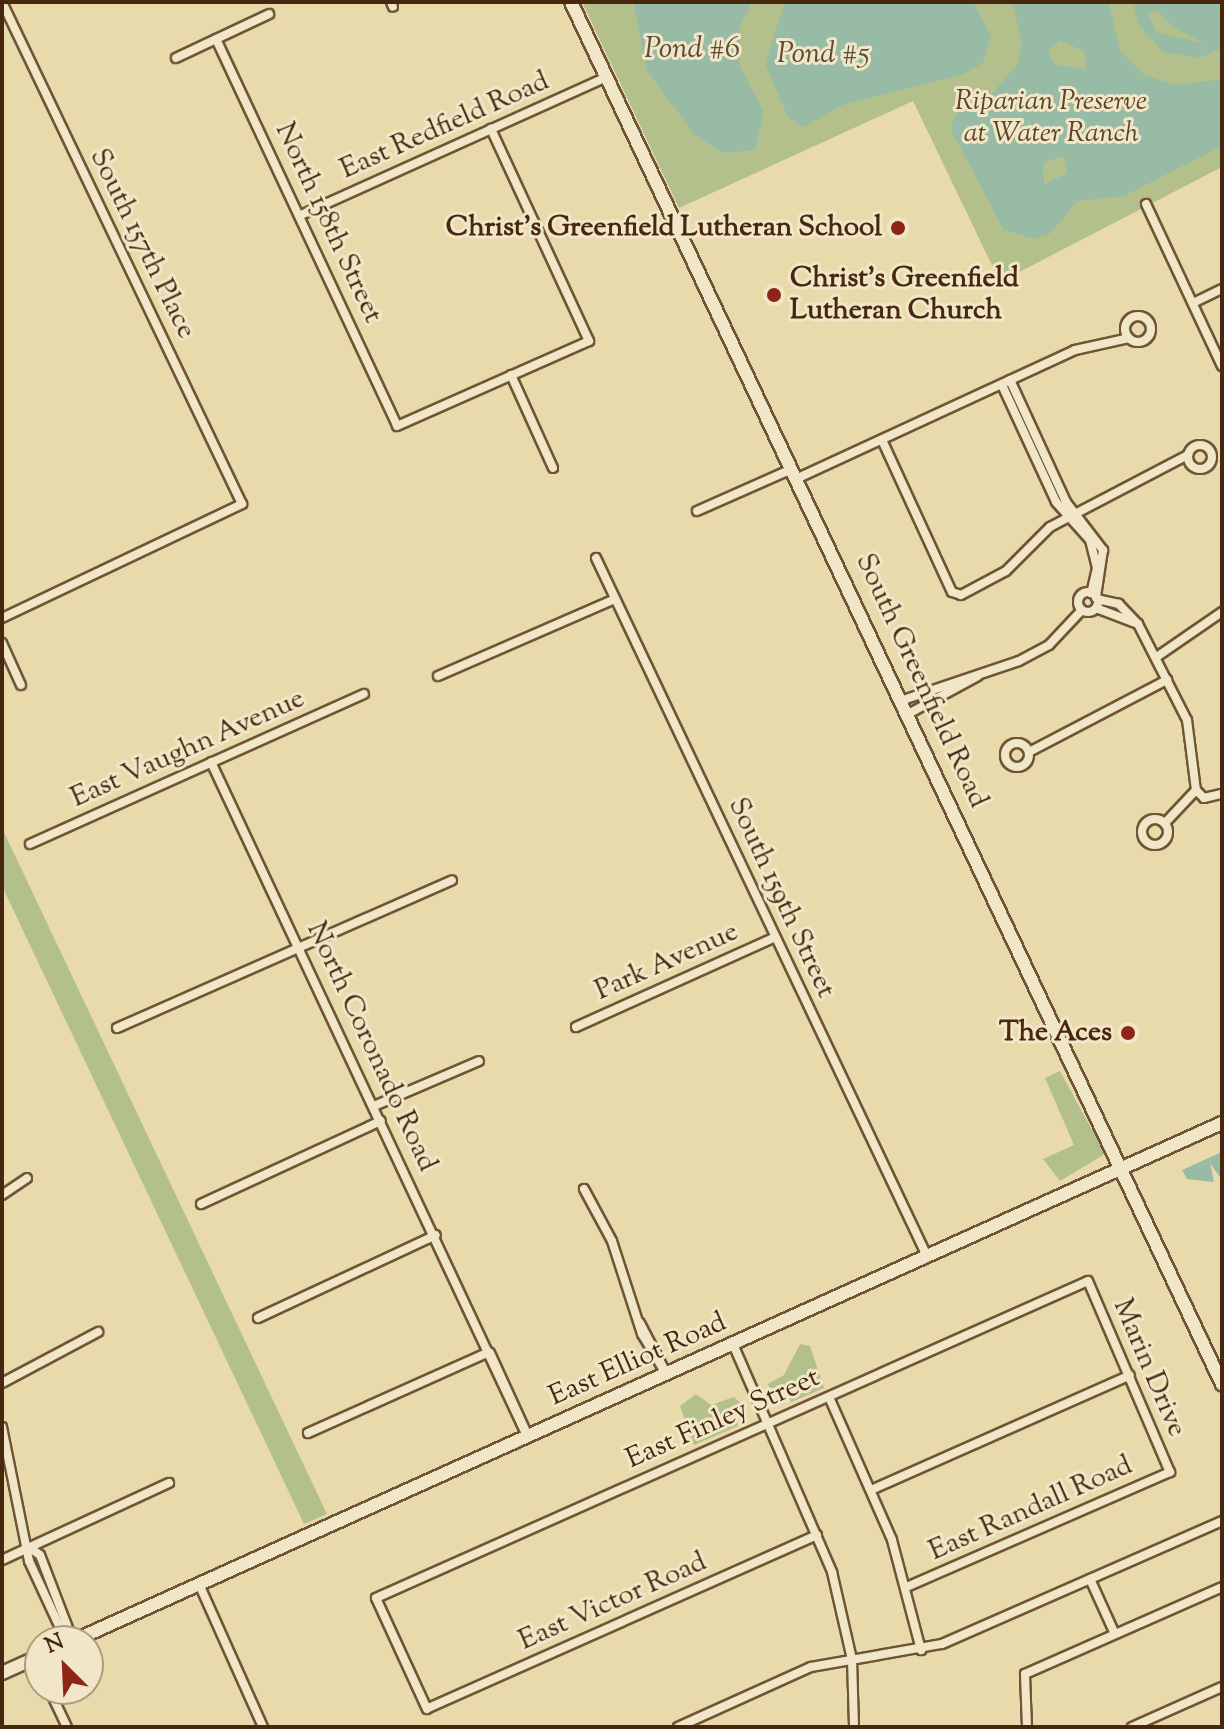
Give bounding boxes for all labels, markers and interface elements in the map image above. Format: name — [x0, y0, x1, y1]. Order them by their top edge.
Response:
water label: Pond #6 — [644, 32, 740, 68]
water label: Pond #5 — [777, 37, 869, 73]
street label: East Redfield Road — [335, 65, 555, 187]
park label: Riparian Preserve at Water Ranch — [955, 85, 1147, 151]
street label: North 158th Street — [267, 118, 389, 328]
street label: South 157th Place — [82, 144, 202, 344]
place label: Christ's Greenfield Lutheran School — [446, 211, 882, 245]
marker: Christ's Greenfield Lutheran School — [889, 219, 907, 237]
place label: Christ's Greenfield Lutheran Church — [790, 262, 1019, 328]
marker: Christ's Greenfield Lutheran Church — [765, 286, 783, 304]
street label: South Greenfield Road — [847, 549, 995, 813]
street label: East Vaughn Avenue — [66, 682, 310, 816]
street label: South 159th Street — [720, 793, 842, 1003]
street label: Park Avenue — [590, 916, 744, 1008]
street label: North Coronado Road — [298, 917, 444, 1177]
place label: The Aces — [999, 1016, 1112, 1050]
marker: The Aces — [1119, 1024, 1137, 1042]
street label: Marin Drive — [1105, 1294, 1193, 1442]
street label: East Elliot Road — [544, 1306, 732, 1414]
street label: East Finley Street — [621, 1361, 825, 1477]
street label: East Randall Road — [924, 1449, 1138, 1569]
street label: East Victor Road — [514, 1546, 712, 1658]
north arrow — [24, 1625, 104, 1705]
text: N — [41, 1627, 70, 1663]

